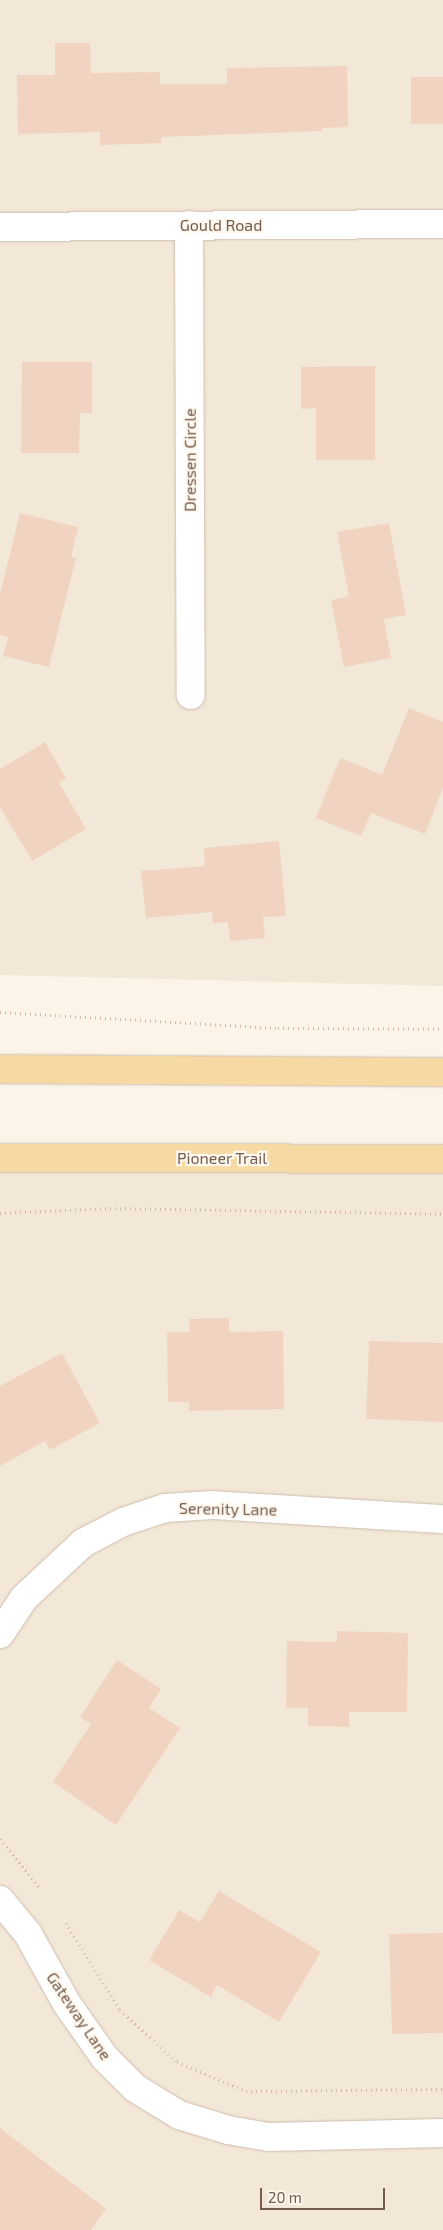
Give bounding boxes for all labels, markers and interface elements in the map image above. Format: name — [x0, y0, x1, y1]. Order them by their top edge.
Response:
street label: Gould Road — [180, 215, 262, 235]
street label: Dressen Circle — [180, 408, 200, 512]
street label: Pioneer Trail — [177, 1148, 267, 1168]
street label: Serenity Lane — [179, 1499, 277, 1519]
street label: Gateway Lane — [42, 1968, 116, 2064]
scale bar — [263, 2178, 388, 2210]
text: 20 m — [268, 2188, 302, 2206]

